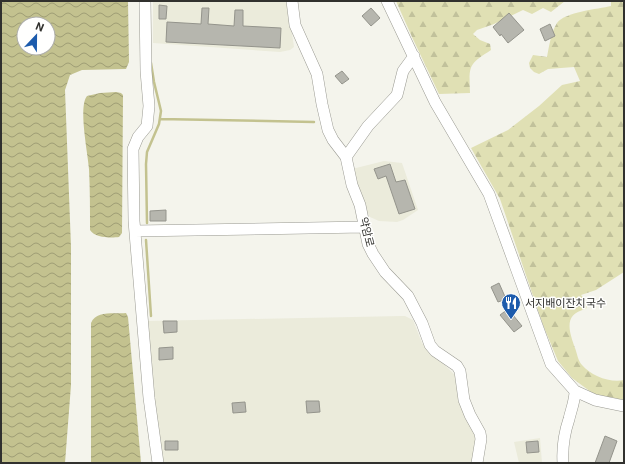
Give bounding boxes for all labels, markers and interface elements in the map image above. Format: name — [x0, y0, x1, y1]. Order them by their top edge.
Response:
north arrow — [16, 16, 56, 56]
text: N — [34, 20, 46, 35]
street label: 약암로 — [357, 216, 376, 248]
restaurant icon: 서지배이잔치국수 — [500, 292, 522, 320]
place label: 서지배이잔치국수 — [525, 297, 606, 310]

